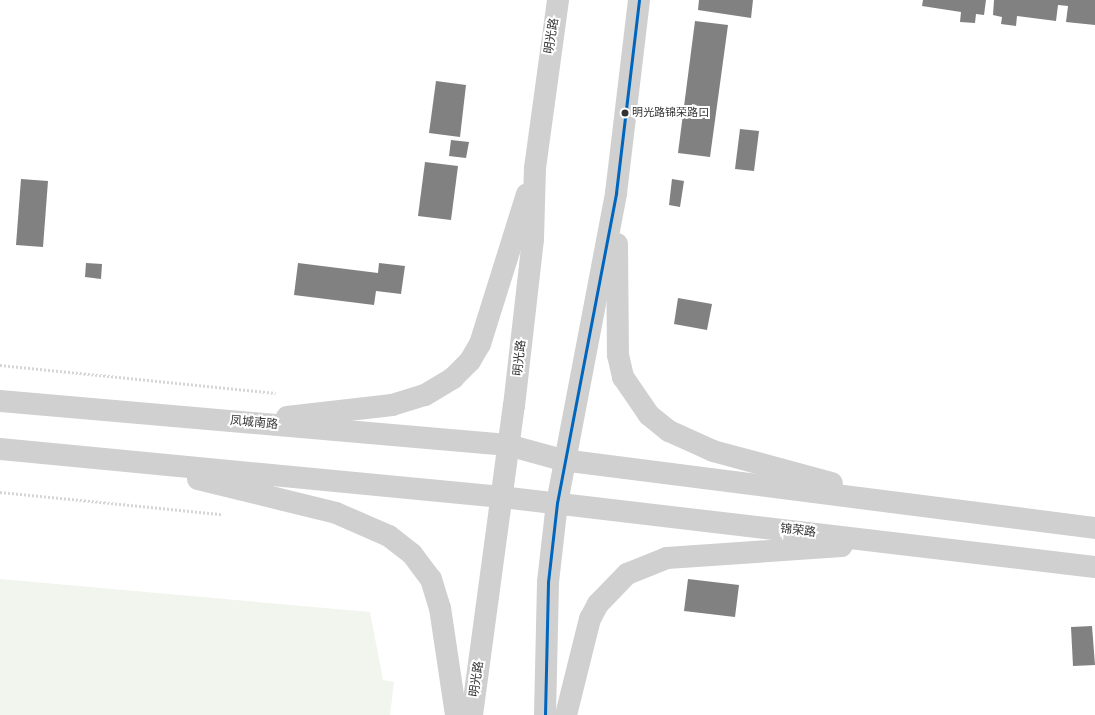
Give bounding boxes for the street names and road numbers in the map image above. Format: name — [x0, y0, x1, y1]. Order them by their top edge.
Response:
street label: 明光路 — [542, 17, 562, 55]
street label: 明光路 — [511, 339, 529, 377]
street label: 凤城南路 — [229, 414, 279, 432]
street label: 锦荣路 — [779, 522, 817, 540]
street label: 明光路 — [467, 660, 487, 698]

